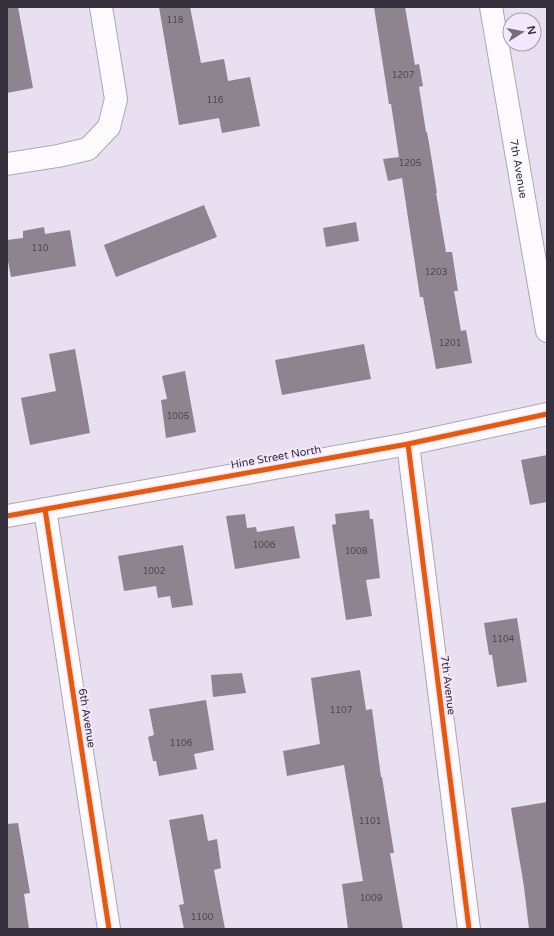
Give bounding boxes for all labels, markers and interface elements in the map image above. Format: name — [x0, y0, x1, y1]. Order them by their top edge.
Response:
north arrow — [502, 12, 542, 52]
house number: 118 — [167, 15, 184, 26]
text: N — [524, 25, 539, 36]
house number: 1207 — [392, 70, 415, 81]
house number: 116 — [207, 95, 224, 106]
street label: 7th Avenue — [507, 138, 530, 199]
house number: 1205 — [399, 158, 422, 169]
house number: 110 — [32, 243, 49, 254]
house number: 1203 — [425, 267, 447, 278]
house number: 1201 — [439, 338, 461, 349]
house number: 1005 — [167, 411, 190, 422]
street label: Hine Street North — [230, 443, 322, 471]
house number: 1006 — [253, 540, 276, 551]
house number: 1008 — [345, 546, 368, 557]
house number: 1002 — [143, 566, 165, 577]
house number: 1104 — [492, 634, 515, 645]
street label: 7th Avenue — [438, 654, 458, 716]
street label: 6th Avenue — [76, 687, 98, 749]
house number: 1107 — [330, 705, 353, 716]
house number: 1106 — [170, 738, 193, 749]
house number: 1101 — [359, 816, 381, 827]
house number: 1009 — [360, 893, 383, 904]
house number: 1100 — [191, 912, 214, 923]

